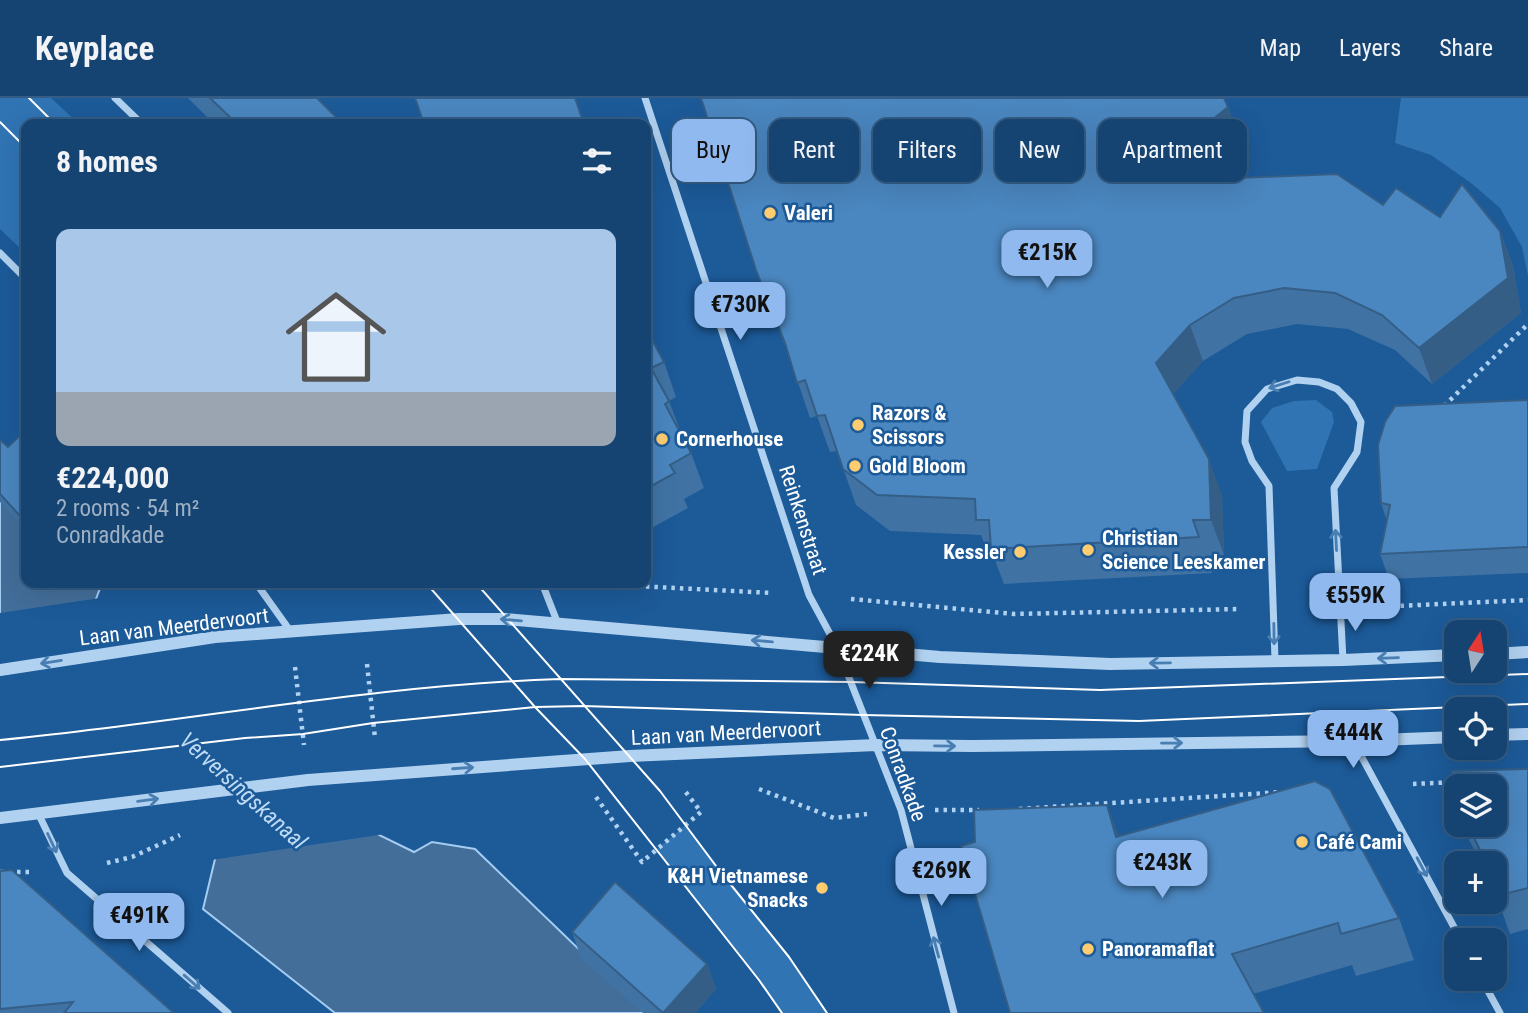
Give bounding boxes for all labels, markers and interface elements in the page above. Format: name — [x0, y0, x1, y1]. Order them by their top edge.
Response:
text: Keyplace — [35, 29, 154, 68]
text: Map — [1260, 34, 1301, 62]
text: Layers — [1339, 34, 1401, 62]
text: Share — [1439, 34, 1493, 62]
chip: Buy — [672, 119, 755, 182]
chip: Rent — [769, 119, 859, 182]
chip: Filters — [873, 119, 981, 182]
chip: New — [995, 119, 1084, 182]
chip: Apartment — [1098, 119, 1247, 182]
icon: filters — [578, 142, 616, 180]
text: 8 homes — [56, 144, 158, 179]
place label: Valeri — [784, 201, 833, 225]
marker: Valeri — [762, 205, 778, 221]
pin: €215K — [998, 230, 1096, 290]
text: €215K — [1017, 239, 1077, 266]
icon: home — [273, 274, 399, 400]
pin: €730K — [691, 282, 789, 342]
text: €730K — [710, 291, 770, 318]
one-way arrow — [1268, 380, 1290, 393]
place label: Razors & Scissors — [872, 401, 947, 449]
marker: Razors & Scissors — [850, 417, 866, 433]
place label: Cornerhouse — [676, 427, 783, 451]
marker: Cornerhouse — [654, 431, 670, 447]
place label: Gold Bloom — [869, 454, 966, 478]
marker: Gold Bloom — [847, 458, 863, 474]
text: €224,000 — [56, 460, 169, 495]
street label: Reinkenstraat — [774, 462, 832, 578]
text: 2 rooms · 54 m² — [56, 495, 199, 522]
text: Conradkade — [56, 522, 164, 549]
place label: Christian Science Leeskamer — [1102, 526, 1265, 574]
one-way arrow — [1329, 529, 1342, 552]
place label: Kessler — [943, 540, 1006, 564]
marker: Christian Science Leeskamer — [1080, 542, 1096, 558]
marker: Kessler — [1012, 544, 1028, 560]
pin: €559K — [1306, 574, 1404, 633]
text: €559K — [1325, 582, 1385, 609]
street label: Laan van Meerdervoort — [78, 603, 270, 651]
one-way arrow — [500, 613, 523, 626]
north arrow — [1444, 620, 1507, 682]
map controls — [1444, 620, 1507, 991]
one-way arrow — [1268, 623, 1281, 646]
pin: €224K — [820, 632, 918, 691]
one-way arrow — [751, 634, 774, 647]
text: €224K — [839, 640, 899, 667]
one-way arrow — [1377, 652, 1400, 665]
one-way arrow — [40, 656, 63, 669]
one-way arrow — [1149, 656, 1172, 669]
button: locate — [1444, 697, 1507, 760]
pin: €444K — [1304, 710, 1402, 770]
street label: Laan van Meerdervoort — [630, 716, 822, 750]
text: €444K — [1323, 719, 1383, 746]
street label: Conradkade — [875, 723, 931, 825]
water label: Verversingskanaal — [174, 727, 313, 856]
one-way arrow — [1160, 737, 1183, 750]
one-way arrow — [933, 739, 956, 753]
one-way arrow — [451, 761, 473, 774]
button: layers — [1444, 774, 1507, 837]
one-way arrow — [137, 794, 159, 807]
place label: Café Cami — [1316, 830, 1402, 854]
one-way arrow — [46, 832, 60, 853]
marker: Café Cami — [1294, 834, 1310, 850]
pin: €243K — [1113, 840, 1211, 900]
pin: €269K — [892, 848, 990, 908]
text: €243K — [1132, 849, 1192, 876]
button: + — [1444, 851, 1507, 914]
text: €269K — [911, 857, 971, 884]
one-way arrow — [1415, 857, 1429, 877]
place label: K&H Vietnamese Snacks — [667, 864, 808, 912]
marker: K&H Vietnamese Snacks — [814, 880, 830, 896]
pin: €491K — [90, 894, 188, 953]
text: €491K — [109, 902, 169, 929]
button: − — [1444, 928, 1507, 991]
one-way arrow — [929, 936, 942, 959]
place label: Panoramaflat — [1102, 937, 1214, 961]
marker: Panoramaflat — [1080, 941, 1096, 957]
one-way arrow — [183, 974, 201, 990]

